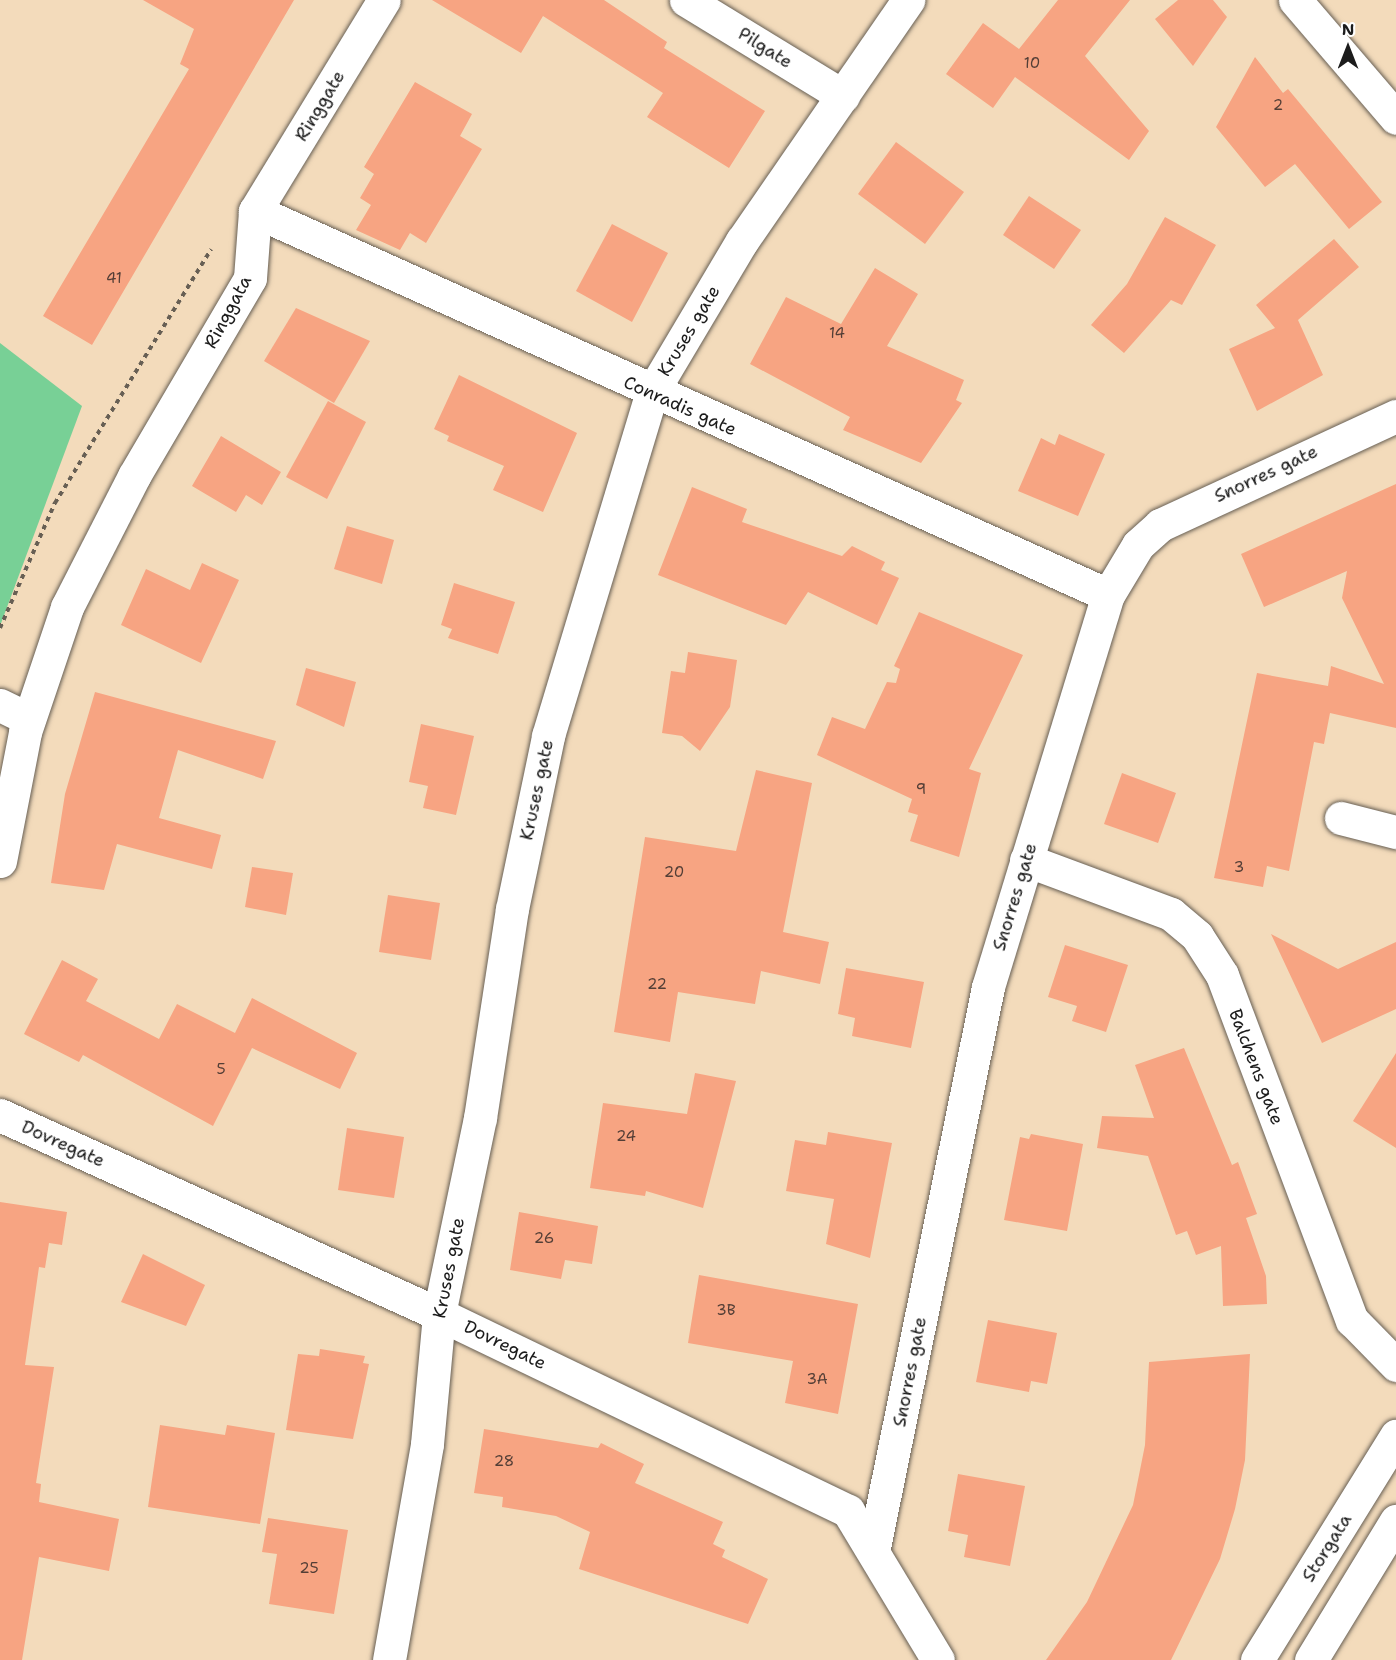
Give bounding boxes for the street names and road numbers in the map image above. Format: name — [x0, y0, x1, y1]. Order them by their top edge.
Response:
street label: Pilgate — [734, 23, 796, 73]
street label: Ringgate — [291, 67, 349, 145]
street label: Ringgata — [200, 272, 256, 352]
street label: Kruses gate — [653, 282, 725, 380]
street label: Conradis gate — [620, 371, 740, 441]
street label: Snorres gate — [1211, 441, 1321, 507]
street label: Kruses gate — [516, 738, 558, 842]
street label: Snorres gate — [988, 841, 1042, 953]
street label: Balchens gate — [1224, 1006, 1288, 1128]
street label: Dovregate — [18, 1116, 108, 1172]
street label: Kruses gate — [429, 1216, 469, 1320]
street label: Snorres gate — [889, 1315, 931, 1429]
street label: Dovregate — [460, 1316, 550, 1374]
street label: Storgata — [1298, 1510, 1356, 1586]

